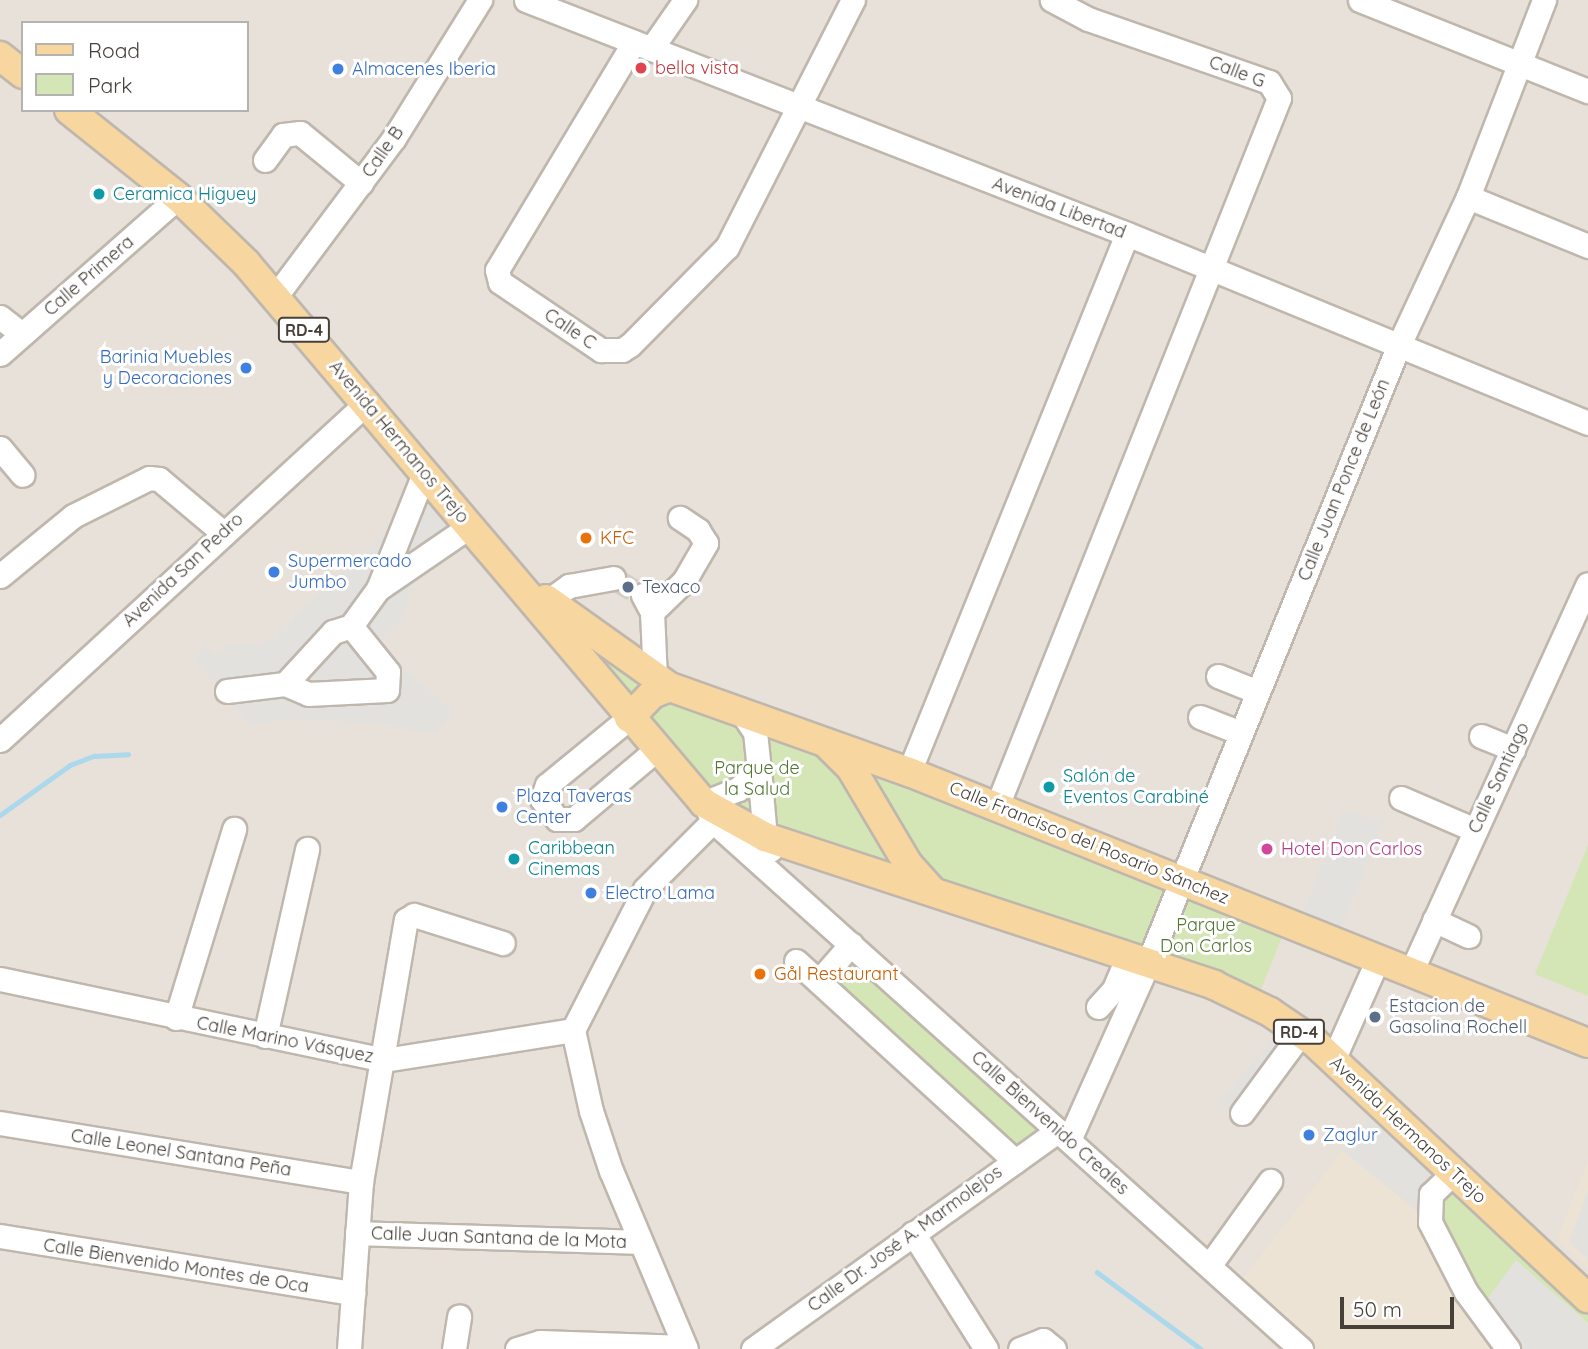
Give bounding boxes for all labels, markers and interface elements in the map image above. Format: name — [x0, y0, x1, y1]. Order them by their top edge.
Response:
legend — [21, 21, 248, 112]
text: Road — [88, 37, 140, 63]
street label: Calle G — [1206, 51, 1268, 93]
place label: bella vista — [655, 57, 739, 79]
place label: Almacenes Iberia — [352, 58, 496, 80]
marker: bella vista — [633, 60, 649, 76]
marker: Almacenes Iberia — [330, 61, 346, 77]
text: Park — [88, 72, 132, 98]
street label: Calle B — [358, 122, 408, 182]
street label: Avenida Libertad — [989, 173, 1129, 243]
place label: Ceramica Higuey — [113, 183, 256, 205]
marker: Ceramica Higuey — [91, 186, 107, 202]
street label: Calle Primera — [40, 231, 138, 321]
street label: Calle C — [540, 304, 600, 354]
road number: RD-4 — [278, 318, 330, 342]
place label: Barinia Muebles y Decoraciones — [100, 347, 232, 390]
street label: Avenida Hermanos Trejo — [325, 356, 473, 528]
marker: Barinia Muebles y Decoraciones — [238, 360, 254, 376]
street label: Calle Juan Ponce de León — [1294, 376, 1394, 584]
street label: Avenida San Pedro — [118, 509, 248, 631]
place label: KFC — [600, 527, 634, 549]
marker: KFC — [578, 530, 594, 546]
place label: Supermercado Jumbo — [288, 551, 411, 594]
marker: Supermercado Jumbo — [266, 564, 282, 580]
place label: Texaco — [642, 576, 701, 598]
marker: Texaco — [620, 579, 636, 595]
street label: Calle Santiago — [1464, 719, 1534, 837]
park label: Parque de la Salud — [714, 758, 800, 800]
place label: Salón de Eventos Carabiné — [1063, 766, 1209, 808]
street label: Calle Francisco del Rosario Sánchez — [946, 777, 1232, 909]
marker: Salón de Eventos Carabiné — [1041, 779, 1057, 795]
place label: Plaza Taveras Center — [516, 786, 632, 828]
marker: Plaza Taveras Center — [494, 799, 510, 815]
place label: Caribbean Cinemas — [528, 838, 615, 880]
place label: Hotel Don Carlos — [1281, 838, 1422, 860]
marker: Hotel Don Carlos — [1259, 841, 1275, 857]
marker: Caribbean Cinemas — [506, 851, 522, 867]
place label: Electro Lama — [605, 882, 715, 904]
marker: Electro Lama — [583, 885, 599, 901]
park label: Parque Don Carlos — [1160, 915, 1252, 958]
place label: Gål Restaurant — [774, 963, 899, 985]
marker: Gål Restaurant — [752, 966, 768, 982]
place label: Estacion de Gasolina Rochell — [1389, 996, 1527, 1038]
marker: Estacion de Gasolina Rochell — [1367, 1009, 1383, 1025]
street label: Calle Marino Vásquez — [195, 1012, 375, 1068]
road number: RD-4 — [1273, 1020, 1325, 1044]
street label: Calle Bienvenido Creales — [967, 1047, 1133, 1199]
street label: Avenida Hermanos Trejo — [1325, 1052, 1491, 1208]
place label: Zaglur — [1323, 1124, 1378, 1146]
street label: Calle Leonel Santana Peña — [69, 1125, 293, 1181]
marker: Zaglur — [1301, 1127, 1317, 1143]
street label: Calle Dr. José A. Marmolejos — [804, 1161, 1006, 1317]
street label: Calle Juan Santana de la Mota — [371, 1223, 627, 1253]
street label: Calle Bienvenido Montes de Oca — [42, 1234, 310, 1298]
scale bar — [1343, 1282, 1457, 1326]
text: 50 m — [1353, 1296, 1402, 1322]

